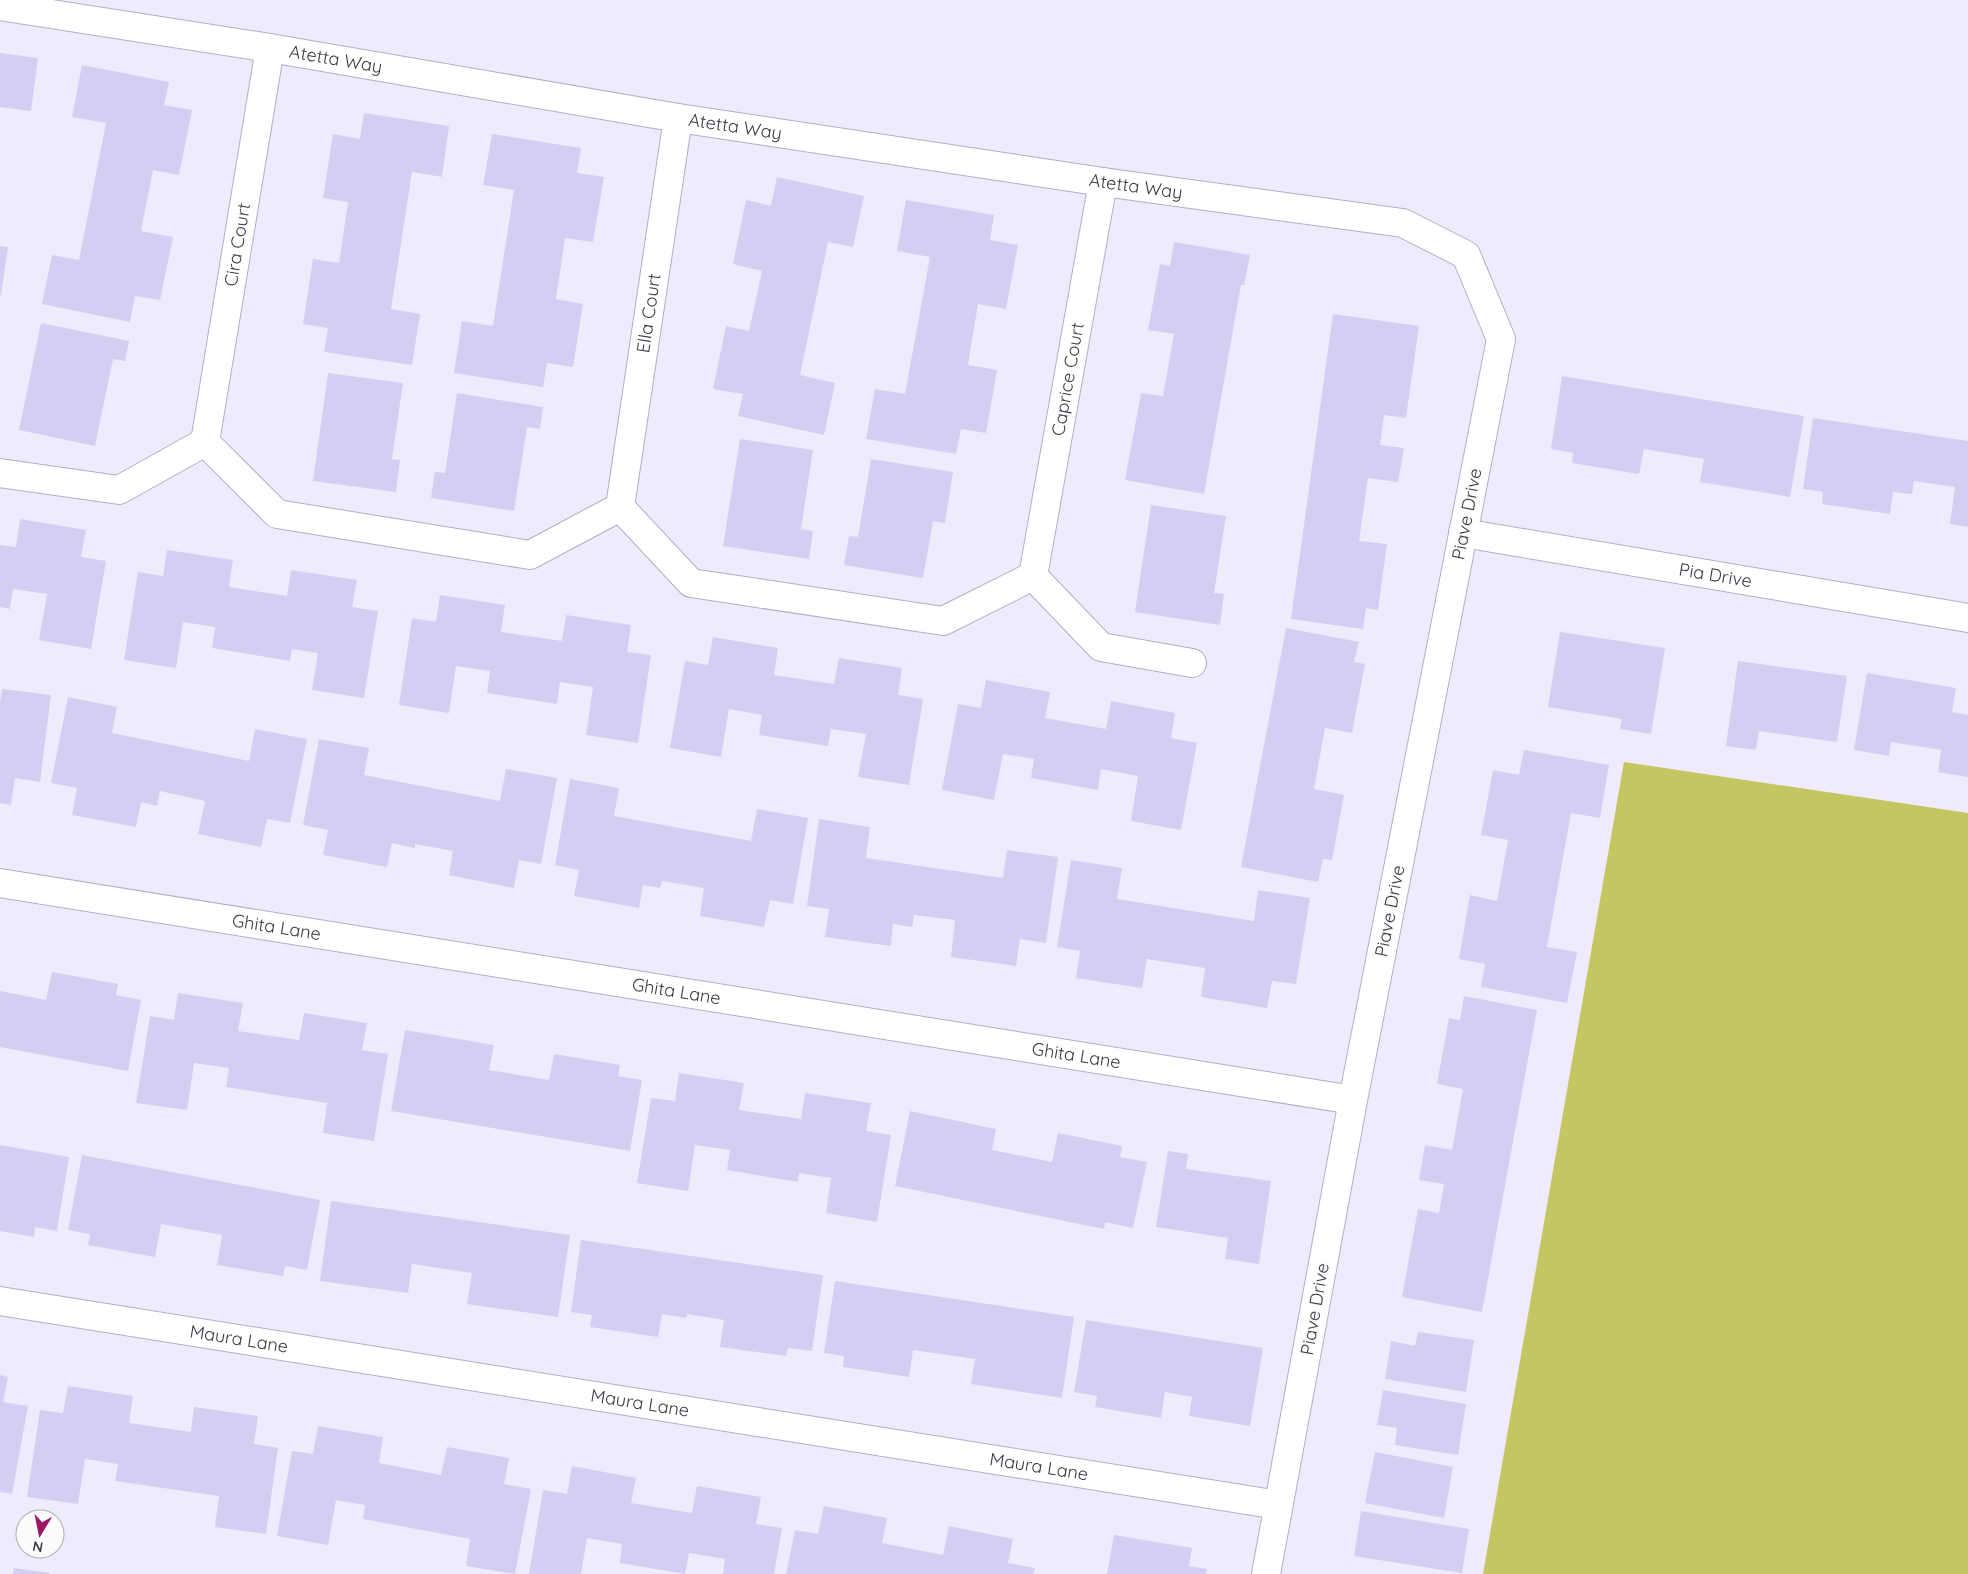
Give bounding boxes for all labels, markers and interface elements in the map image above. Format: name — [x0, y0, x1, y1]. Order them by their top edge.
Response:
street label: Atetta Way — [288, 39, 384, 78]
street label: Atetta Way — [687, 108, 784, 144]
street label: Atetta Way — [1087, 168, 1184, 204]
street label: Cira Court — [219, 201, 255, 288]
street label: Ella Court — [631, 272, 666, 354]
street label: Caprice Court — [1046, 320, 1089, 438]
street label: Piave Drive — [1446, 466, 1487, 562]
street label: Pia Drive — [1677, 558, 1754, 592]
street label: Piave Drive — [1369, 863, 1410, 959]
street label: Ghita Lane — [230, 908, 323, 945]
street label: Ghita Lane — [630, 973, 723, 1009]
street label: Ghita Lane — [1030, 1037, 1122, 1074]
street label: Piave Drive — [1295, 1261, 1334, 1357]
street label: Maura Lane — [188, 1319, 290, 1358]
street label: Maura Lane — [589, 1383, 691, 1422]
street label: Maura Lane — [988, 1447, 1090, 1486]
north arrow — [15, 1509, 65, 1559]
text: N — [31, 1537, 44, 1557]

